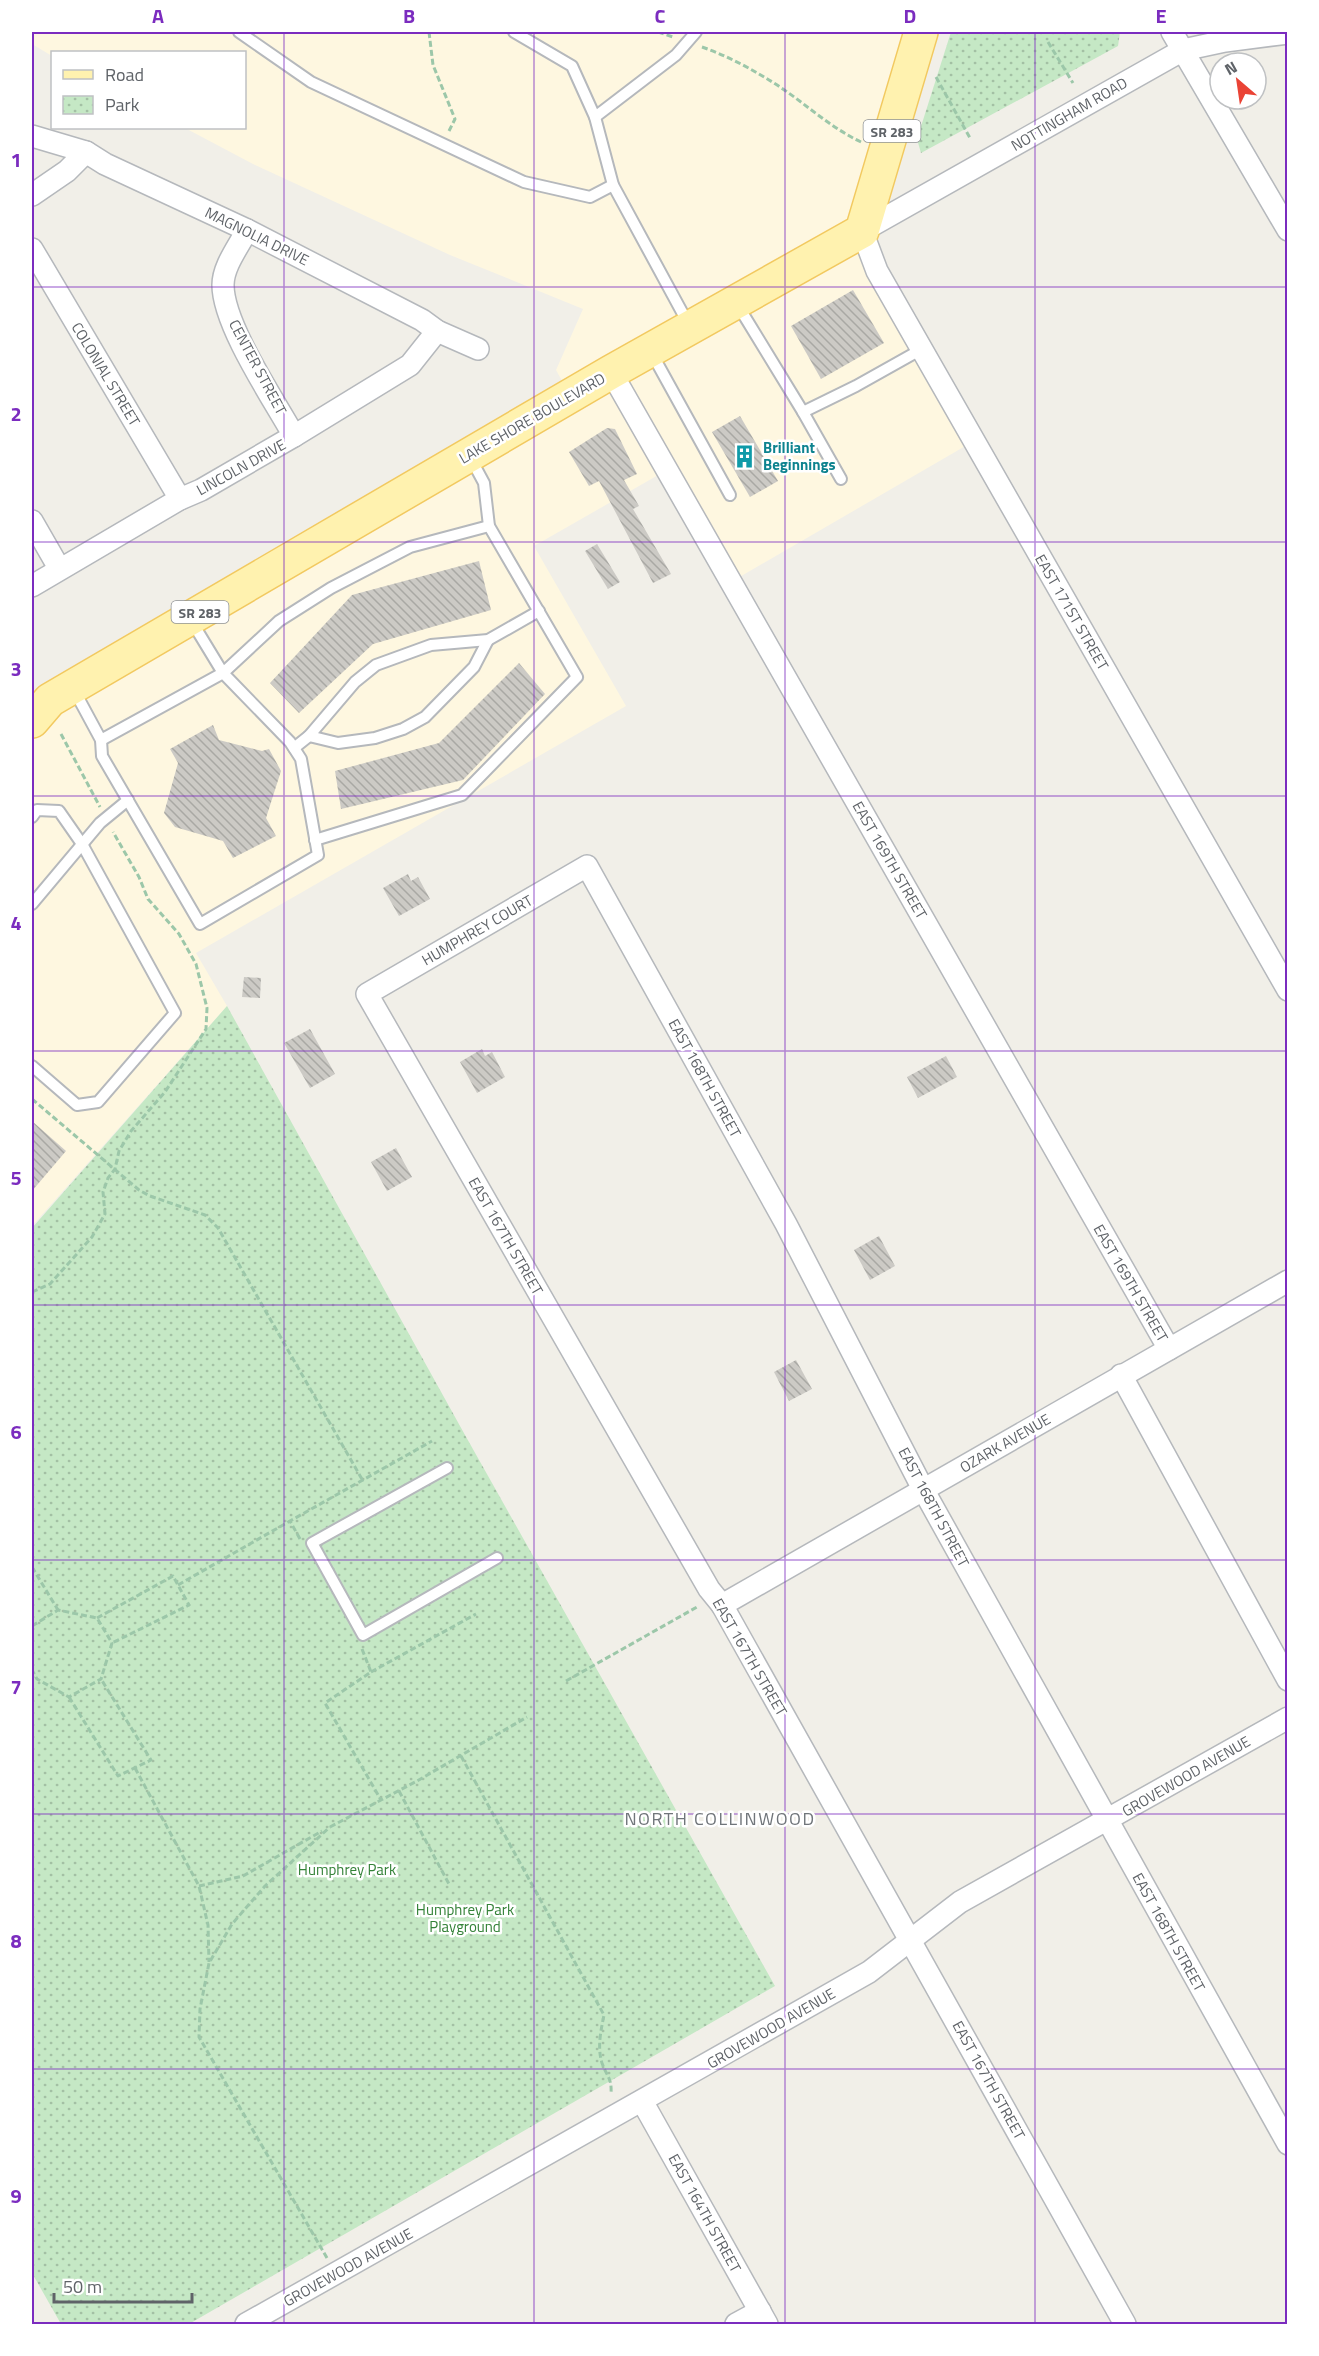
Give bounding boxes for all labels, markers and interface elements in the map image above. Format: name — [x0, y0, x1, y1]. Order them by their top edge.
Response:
text: A — [152, 0, 164, 31]
text: B — [403, 0, 415, 31]
text: C — [655, 0, 666, 31]
text: D — [904, 0, 916, 31]
text: E — [1155, 0, 1167, 31]
legend — [51, 51, 246, 129]
north arrow — [1208, 51, 1268, 111]
text: N — [1220, 55, 1241, 81]
text: Road — [105, 61, 144, 88]
street label: NOTTINGHAM ROAD — [1006, 71, 1132, 157]
text: Park — [105, 91, 140, 118]
road number: SR 283 — [864, 120, 920, 142]
text: 1 — [10, 144, 22, 175]
street label: MAGNOLIA DRIVE — [201, 201, 313, 271]
street label: CENTER STREET — [223, 315, 293, 419]
street label: COLONIAL STREET — [66, 318, 146, 430]
street label: LAKE SHORE BOULEVARD — [454, 367, 610, 469]
text: 2 — [10, 398, 22, 429]
street label: LINCOLN DRIVE — [192, 433, 290, 501]
place label: Brilliant Beginnings — [763, 436, 836, 476]
building icon: Brilliant Beginnings — [732, 443, 758, 469]
street label: EAST 171ST STREET — [1029, 550, 1115, 674]
road number: SR 283 — [172, 601, 228, 623]
text: 3 — [10, 653, 22, 684]
street label: EAST 169TH STREET — [847, 797, 933, 923]
street label: HUMPHREY COURT — [417, 889, 537, 971]
text: 4 — [10, 907, 22, 938]
street label: EAST 168TH STREET — [663, 1014, 747, 1142]
text: 5 — [10, 1162, 22, 1193]
street label: EAST 167TH STREET — [463, 1173, 549, 1299]
street label: EAST 169TH STREET — [1088, 1220, 1174, 1346]
street label: OZARK AVENUE — [955, 1408, 1055, 1478]
text: 6 — [10, 1416, 22, 1447]
street label: EAST 168TH STREET — [893, 1443, 975, 1571]
street label: EAST 167TH STREET — [707, 1594, 793, 1720]
text: 7 — [10, 1671, 22, 1702]
street label: GROVEWOOD AVENUE — [1117, 1730, 1255, 1822]
district label: NORTH COLLINWOOD — [624, 1805, 816, 1832]
park label: Humphrey Park — [298, 1858, 396, 1881]
street label: EAST 168TH STREET — [1127, 1868, 1211, 1996]
park label: Humphrey Park Playground — [416, 1898, 514, 1938]
text: 8 — [10, 1925, 22, 1956]
street label: GROVEWOOD AVENUE — [702, 1982, 840, 2074]
street label: EAST 167TH STREET — [947, 2016, 1031, 2144]
street label: EAST 164TH STREET — [663, 2149, 747, 2277]
text: 9 — [10, 2180, 22, 2211]
street label: GROVEWOOD AVENUE — [279, 2222, 417, 2312]
scale bar — [54, 2266, 192, 2304]
text: 50 m — [63, 2273, 102, 2300]

